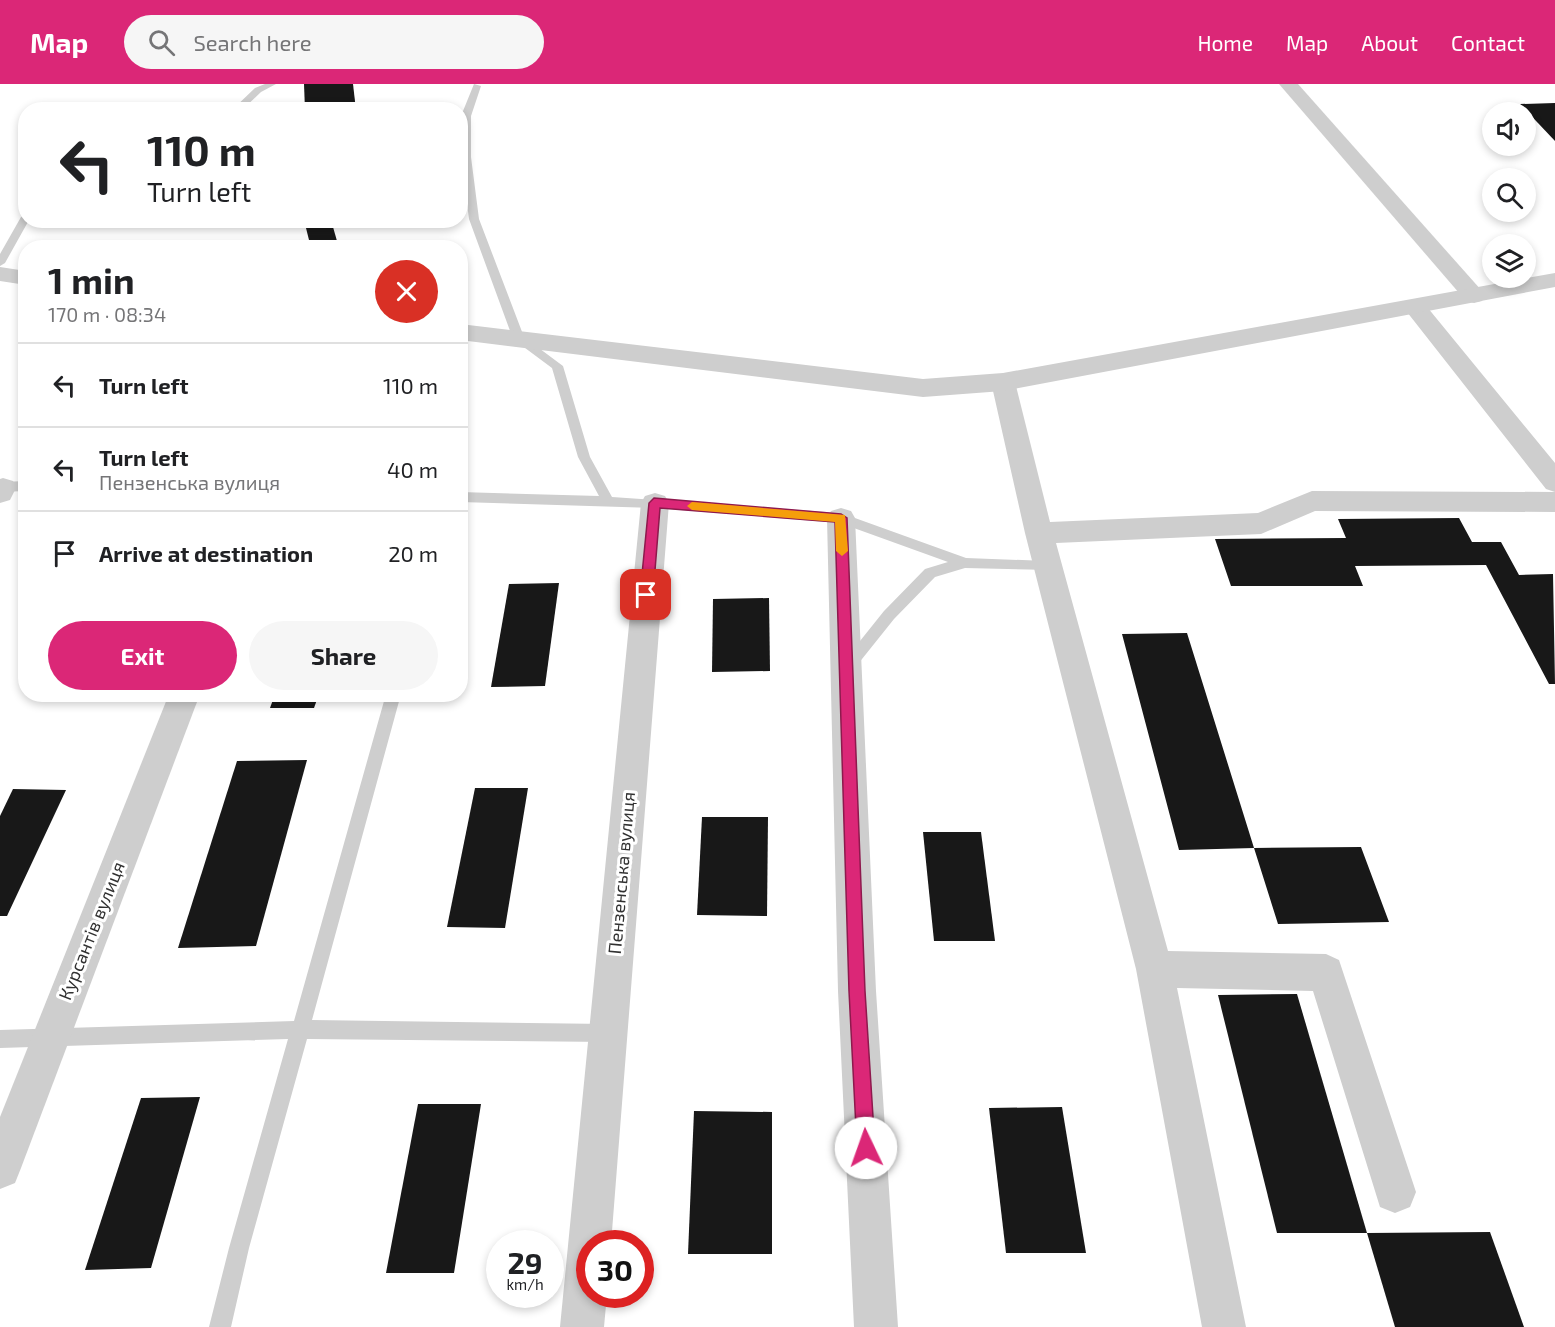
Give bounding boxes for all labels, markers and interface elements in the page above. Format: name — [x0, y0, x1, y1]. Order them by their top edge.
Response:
search box — [124, 15, 544, 69]
text: Map — [30, 25, 88, 59]
icon: search — [145, 26, 178, 59]
text: Search here — [193, 29, 312, 55]
text: Home — [1197, 30, 1253, 55]
text: Map — [1286, 30, 1328, 55]
text: About — [1361, 30, 1418, 55]
text: Contact — [1451, 30, 1525, 55]
map controls — [1482, 102, 1536, 288]
button: sound — [1482, 102, 1536, 156]
text: 110 m — [147, 124, 256, 174]
icon: left — [48, 126, 126, 204]
button: search — [1482, 168, 1536, 222]
text: Turn left — [147, 175, 251, 207]
button: layers — [1482, 234, 1536, 288]
text: 1 min — [48, 258, 135, 301]
button: close — [375, 260, 438, 323]
text: 170 m · 08:34 — [48, 302, 166, 326]
icon: left — [48, 369, 81, 402]
text: Turn left — [99, 372, 188, 398]
text: 110 m — [383, 372, 438, 398]
text: Turn left — [99, 444, 188, 470]
icon: left — [48, 453, 81, 486]
text: 40 m — [387, 456, 438, 482]
text: Пензенська вулиця — [99, 470, 280, 494]
icon: arrive — [48, 537, 81, 570]
text: Arrive at destination — [99, 540, 313, 566]
text: 20 m — [388, 540, 438, 566]
pin — [620, 569, 671, 620]
icon: arrive — [629, 578, 662, 611]
button: Exit — [48, 621, 237, 690]
button: Share — [249, 621, 438, 690]
street label: Пензенська вулиця — [603, 791, 639, 955]
street label: Курсантів вулиця — [53, 858, 129, 1003]
position arrow — [834, 1116, 898, 1180]
speed limit sign: 30 — [576, 1230, 654, 1308]
text: 29 — [507, 1244, 543, 1280]
text: km/h — [506, 1275, 544, 1293]

